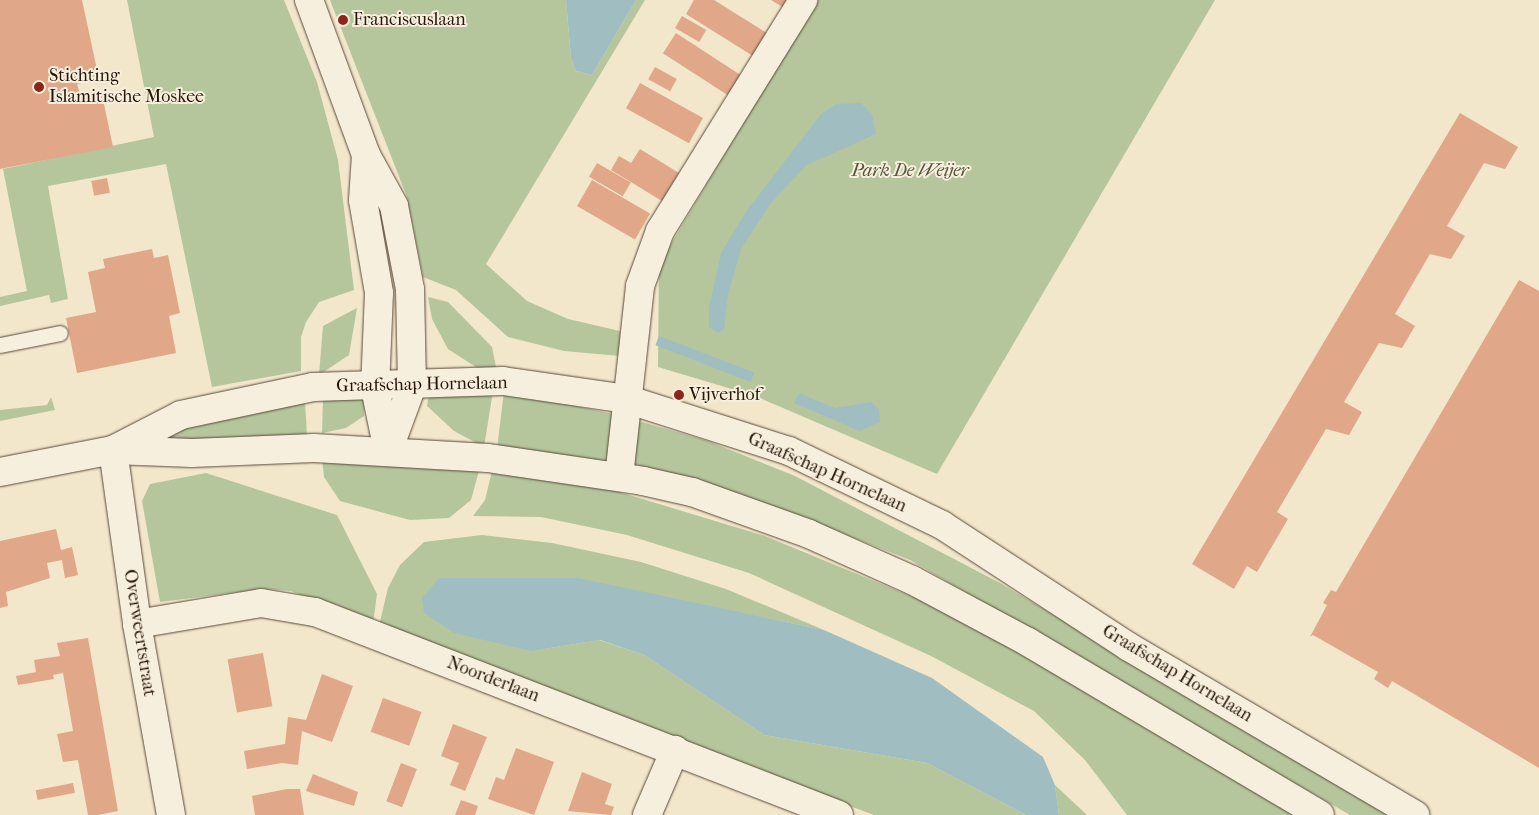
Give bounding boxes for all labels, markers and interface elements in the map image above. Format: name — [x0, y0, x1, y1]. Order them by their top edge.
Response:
place label: Franciscuslaan — [353, 9, 466, 31]
marker: Franciscuslaan — [337, 14, 349, 26]
place label: Stichting Islamitische Moskee — [49, 66, 204, 108]
marker: Stichting Islamitische Moskee — [33, 81, 45, 93]
park label: Park De Weijer — [851, 160, 969, 182]
street label: Graafschap Hornelaan — [336, 373, 508, 397]
place label: Vijverhof — [689, 384, 761, 406]
marker: Vijverhof — [673, 389, 685, 401]
street label: Graafschap Hornelaan — [744, 428, 910, 518]
street label: Overweertstraat — [118, 568, 160, 698]
street label: Graafschap Hornelaan — [1098, 621, 1256, 727]
street label: Noorderlaan — [444, 652, 542, 708]

